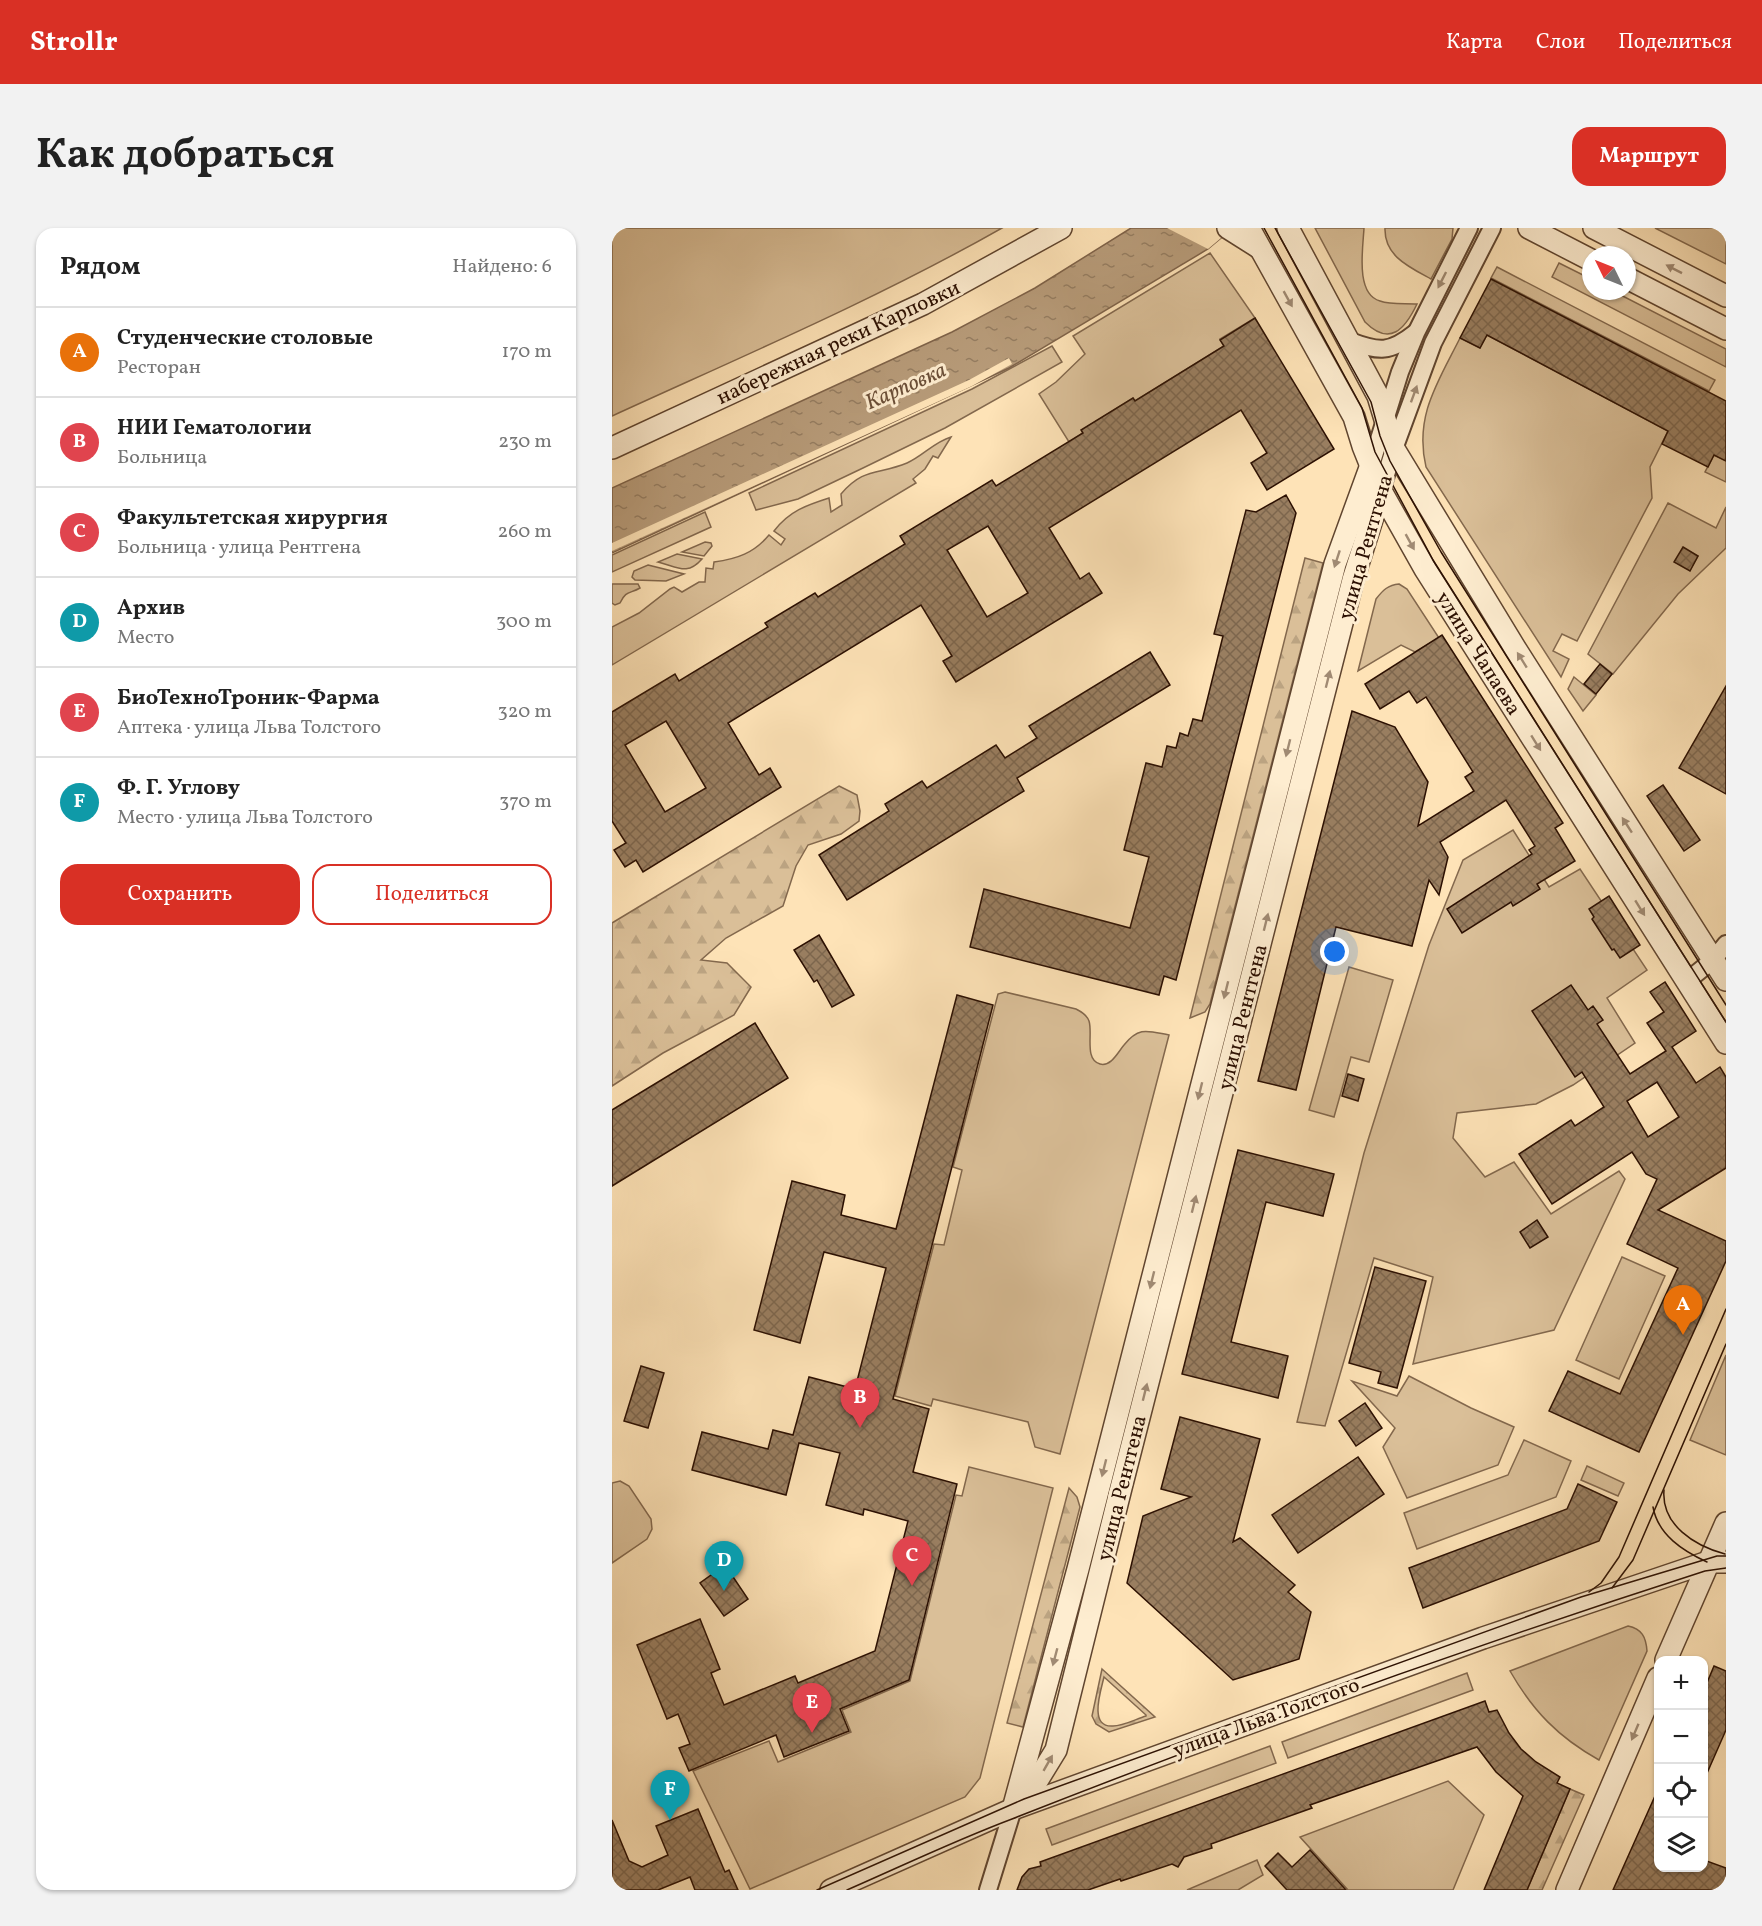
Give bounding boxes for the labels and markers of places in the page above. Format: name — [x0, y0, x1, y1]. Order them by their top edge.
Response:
pin: A — [1664, 1286, 1702, 1335]
pin: B — [840, 1378, 880, 1428]
pin: C — [892, 1536, 932, 1586]
pin: D — [704, 1542, 744, 1591]
pin: E — [792, 1684, 832, 1733]
pin: F — [650, 1770, 690, 1820]

